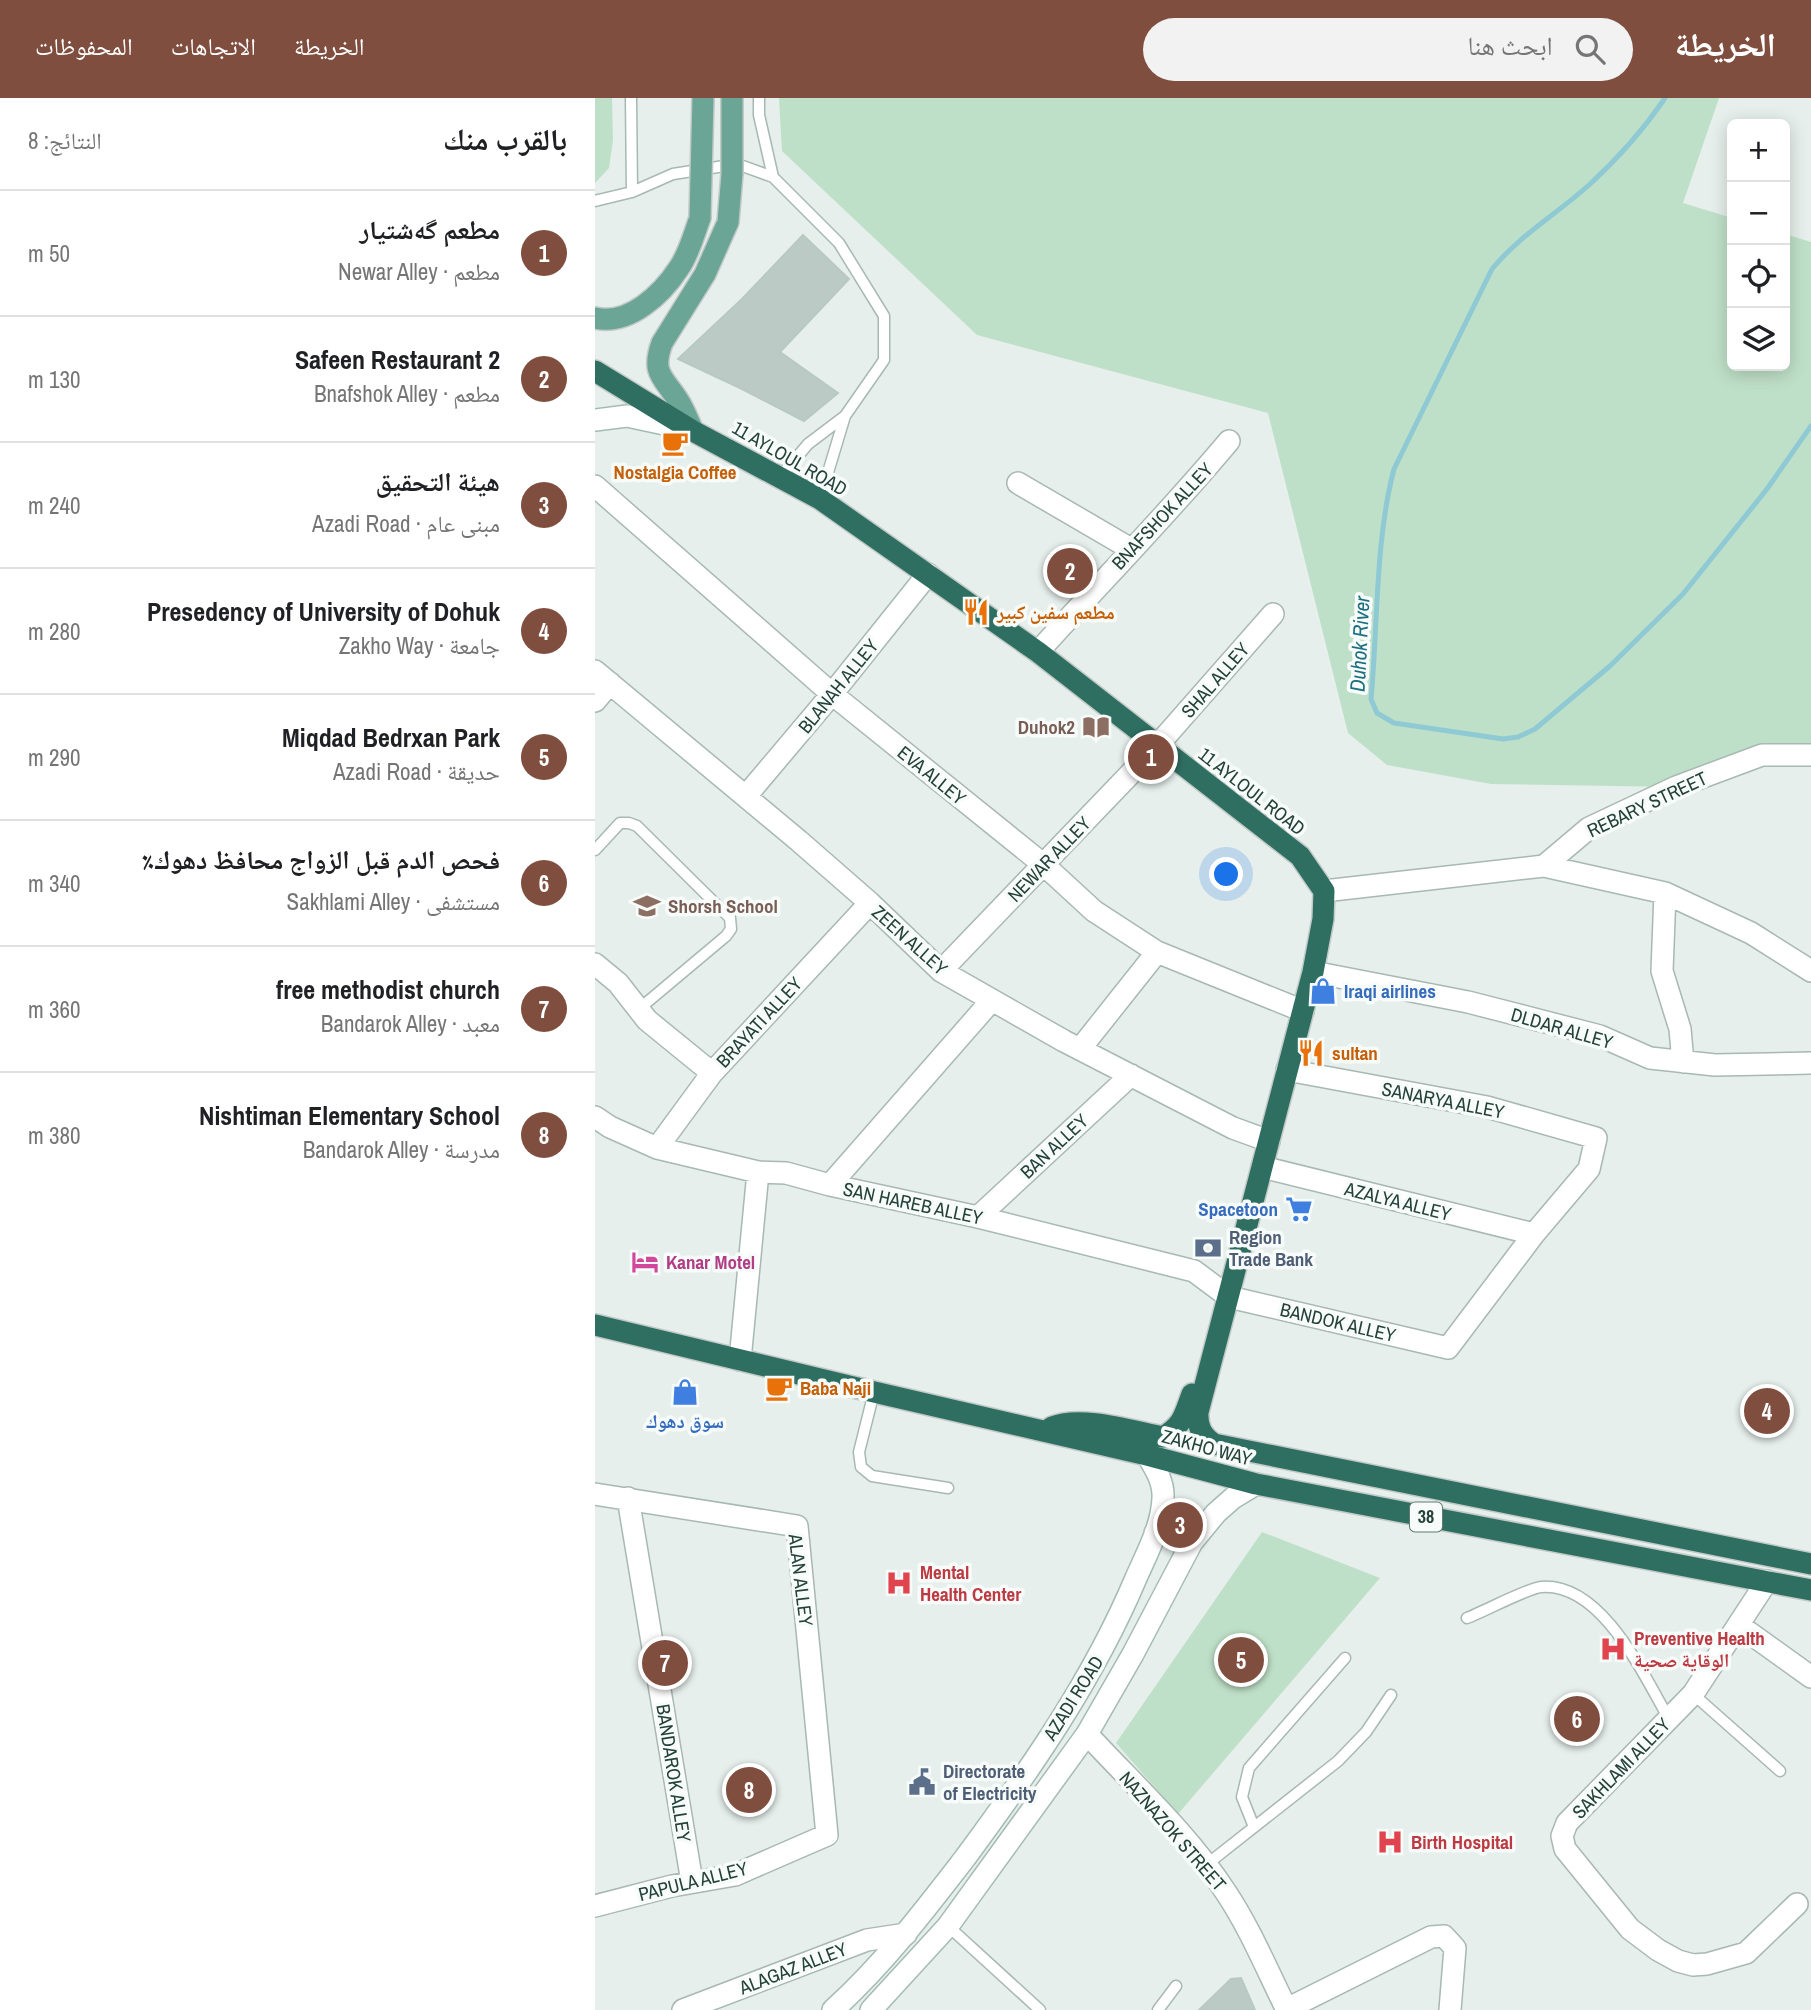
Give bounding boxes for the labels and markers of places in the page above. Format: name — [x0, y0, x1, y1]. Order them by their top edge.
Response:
cafe icon: Nostalgia Coffee — [660, 428, 690, 458]
place label: Nostalgia Coffee — [614, 459, 737, 485]
pin: 2 — [1047, 545, 1093, 597]
restaurant icon: مطعم سفين كبير — [961, 597, 991, 627]
place label: مطعم سفين كبير — [996, 599, 1115, 625]
library icon: Duhok2 — [1081, 712, 1111, 742]
place label: Duhok2 — [1018, 714, 1075, 740]
pin: 1 — [1128, 731, 1174, 783]
school or university icon: Shorsh School — [632, 891, 662, 921]
place label: Shorsh School — [668, 893, 778, 919]
shop icon: Iraqi airlines — [1308, 976, 1338, 1006]
place label: Iraqi airlines — [1344, 978, 1436, 1004]
restaurant icon: sultan — [1296, 1038, 1326, 1068]
place label: sultan — [1332, 1040, 1378, 1066]
supermarket icon: Spacetoon — [1284, 1194, 1314, 1224]
place label: Spacetoon — [1198, 1196, 1278, 1222]
place label: Region Trade Bank — [1229, 1224, 1313, 1272]
bank icon: Region Trade Bank — [1193, 1233, 1223, 1263]
hotel icon: Kanar Motel — [630, 1247, 660, 1277]
place label: Kanar Motel — [666, 1249, 755, 1275]
cafe icon: Baba Naji — [764, 1373, 794, 1403]
place label: Baba Naji — [800, 1375, 871, 1401]
shop icon: سوق دهوك — [670, 1377, 700, 1407]
pin: 4 — [1744, 1385, 1790, 1437]
place label: سوق دهوك — [646, 1408, 724, 1434]
pin: 3 — [1157, 1499, 1203, 1551]
place label: Mental Health Center — [920, 1559, 1021, 1607]
hospital icon: Mental Health Center — [884, 1568, 914, 1598]
place label: Preventive Health الوقایة صحیة — [1634, 1625, 1765, 1673]
pin: 5 — [1218, 1634, 1264, 1686]
hospital icon: Preventive Health الوقایة صحیة — [1598, 1634, 1628, 1664]
pin: 7 — [642, 1637, 688, 1689]
pin: 6 — [1554, 1693, 1600, 1745]
place label: Directorate of Electricity — [943, 1758, 1037, 1806]
pin: 8 — [726, 1764, 772, 1816]
public building icon: Directorate of Electricity — [907, 1767, 937, 1797]
hospital icon: Birth Hospital — [1375, 1827, 1405, 1857]
place label: Birth Hospital — [1411, 1829, 1513, 1855]

